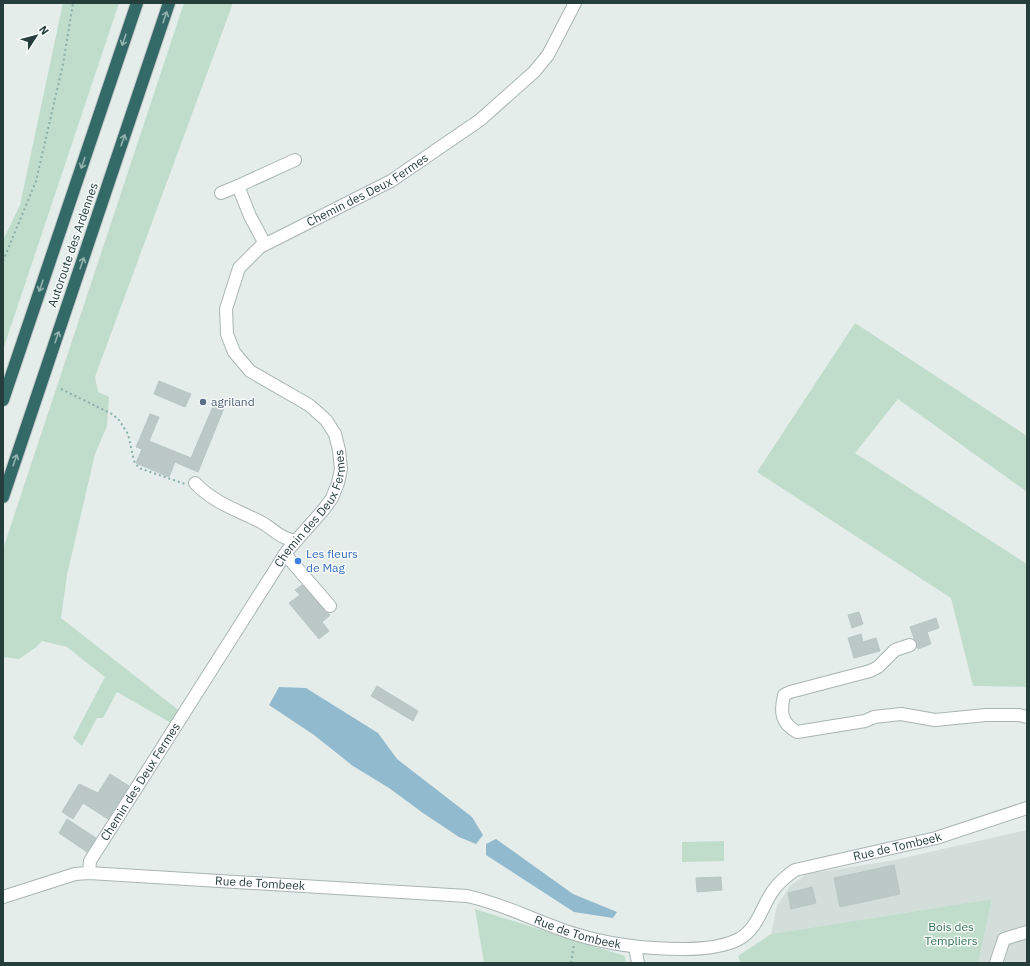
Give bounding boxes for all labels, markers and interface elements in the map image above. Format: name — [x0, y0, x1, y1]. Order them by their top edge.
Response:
one-way arrow — [162, 10, 169, 23]
north arrow — [16, 16, 56, 56]
text: N — [36, 23, 52, 37]
one-way arrow — [120, 34, 128, 46]
one-way arrow — [120, 134, 128, 146]
street label: Chemin des Deux Fermes — [304, 150, 431, 229]
one-way arrow — [79, 157, 86, 170]
street label: Autoroute des Ardennes — [44, 180, 101, 309]
one-way arrow — [79, 257, 86, 270]
one-way arrow — [37, 280, 45, 292]
one-way arrow — [54, 330, 61, 343]
place label: agriland — [211, 394, 255, 409]
marker: agriland — [198, 397, 208, 407]
street label: Chemin des Deux Fermes — [271, 449, 348, 570]
one-way arrow — [12, 454, 20, 466]
place label: Les fleurs de Mag — [306, 546, 358, 575]
marker: Les fleurs de Mag — [293, 556, 303, 566]
street label: Chemin des Deux Fermes — [97, 719, 183, 843]
street label: Rue de Tombeek — [852, 828, 944, 864]
street label: Rue de Tombeek — [215, 873, 306, 893]
street label: Rue de Tombeek — [532, 912, 623, 952]
park label: Bois des Templiers — [924, 919, 978, 948]

